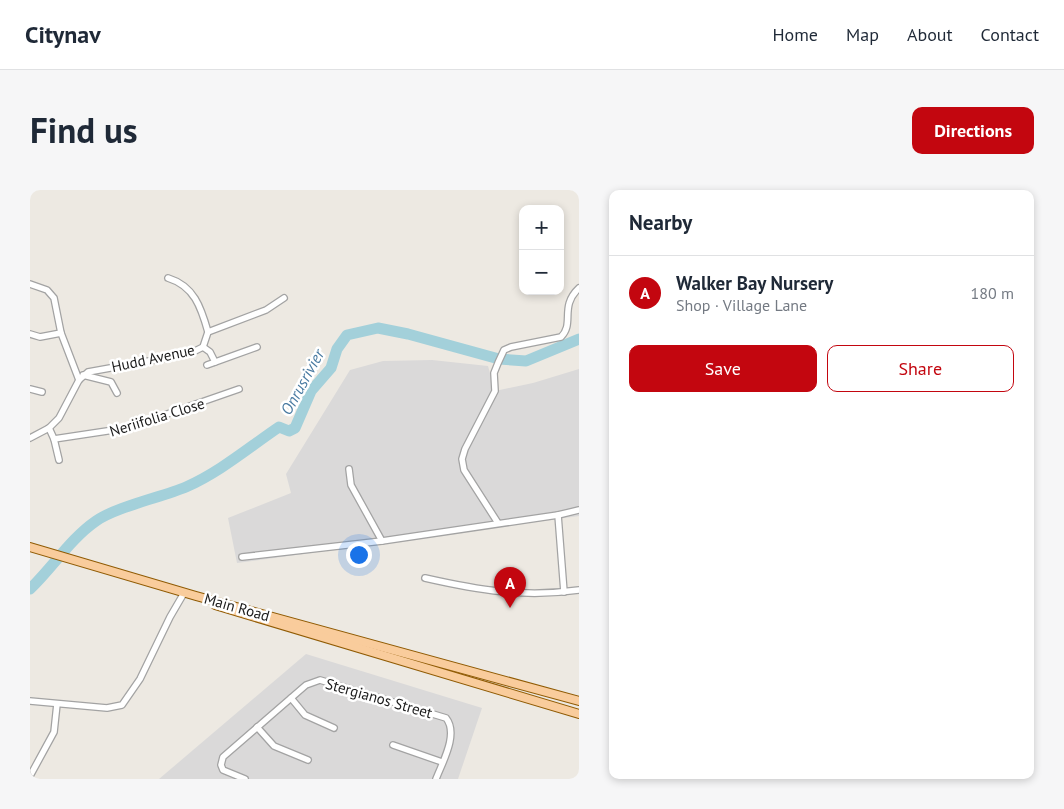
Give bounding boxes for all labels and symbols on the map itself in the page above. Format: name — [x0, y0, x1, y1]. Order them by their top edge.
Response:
street label: Hudd Avenue — [110, 340, 196, 376]
water label: Onrusrivier — [276, 344, 329, 418]
street label: Neriifolia Close — [107, 394, 207, 440]
your location — [346, 542, 372, 568]
pin: A — [494, 567, 526, 608]
street label: Main Road — [202, 589, 272, 625]
street label: Stergianos Street — [324, 674, 434, 722]

